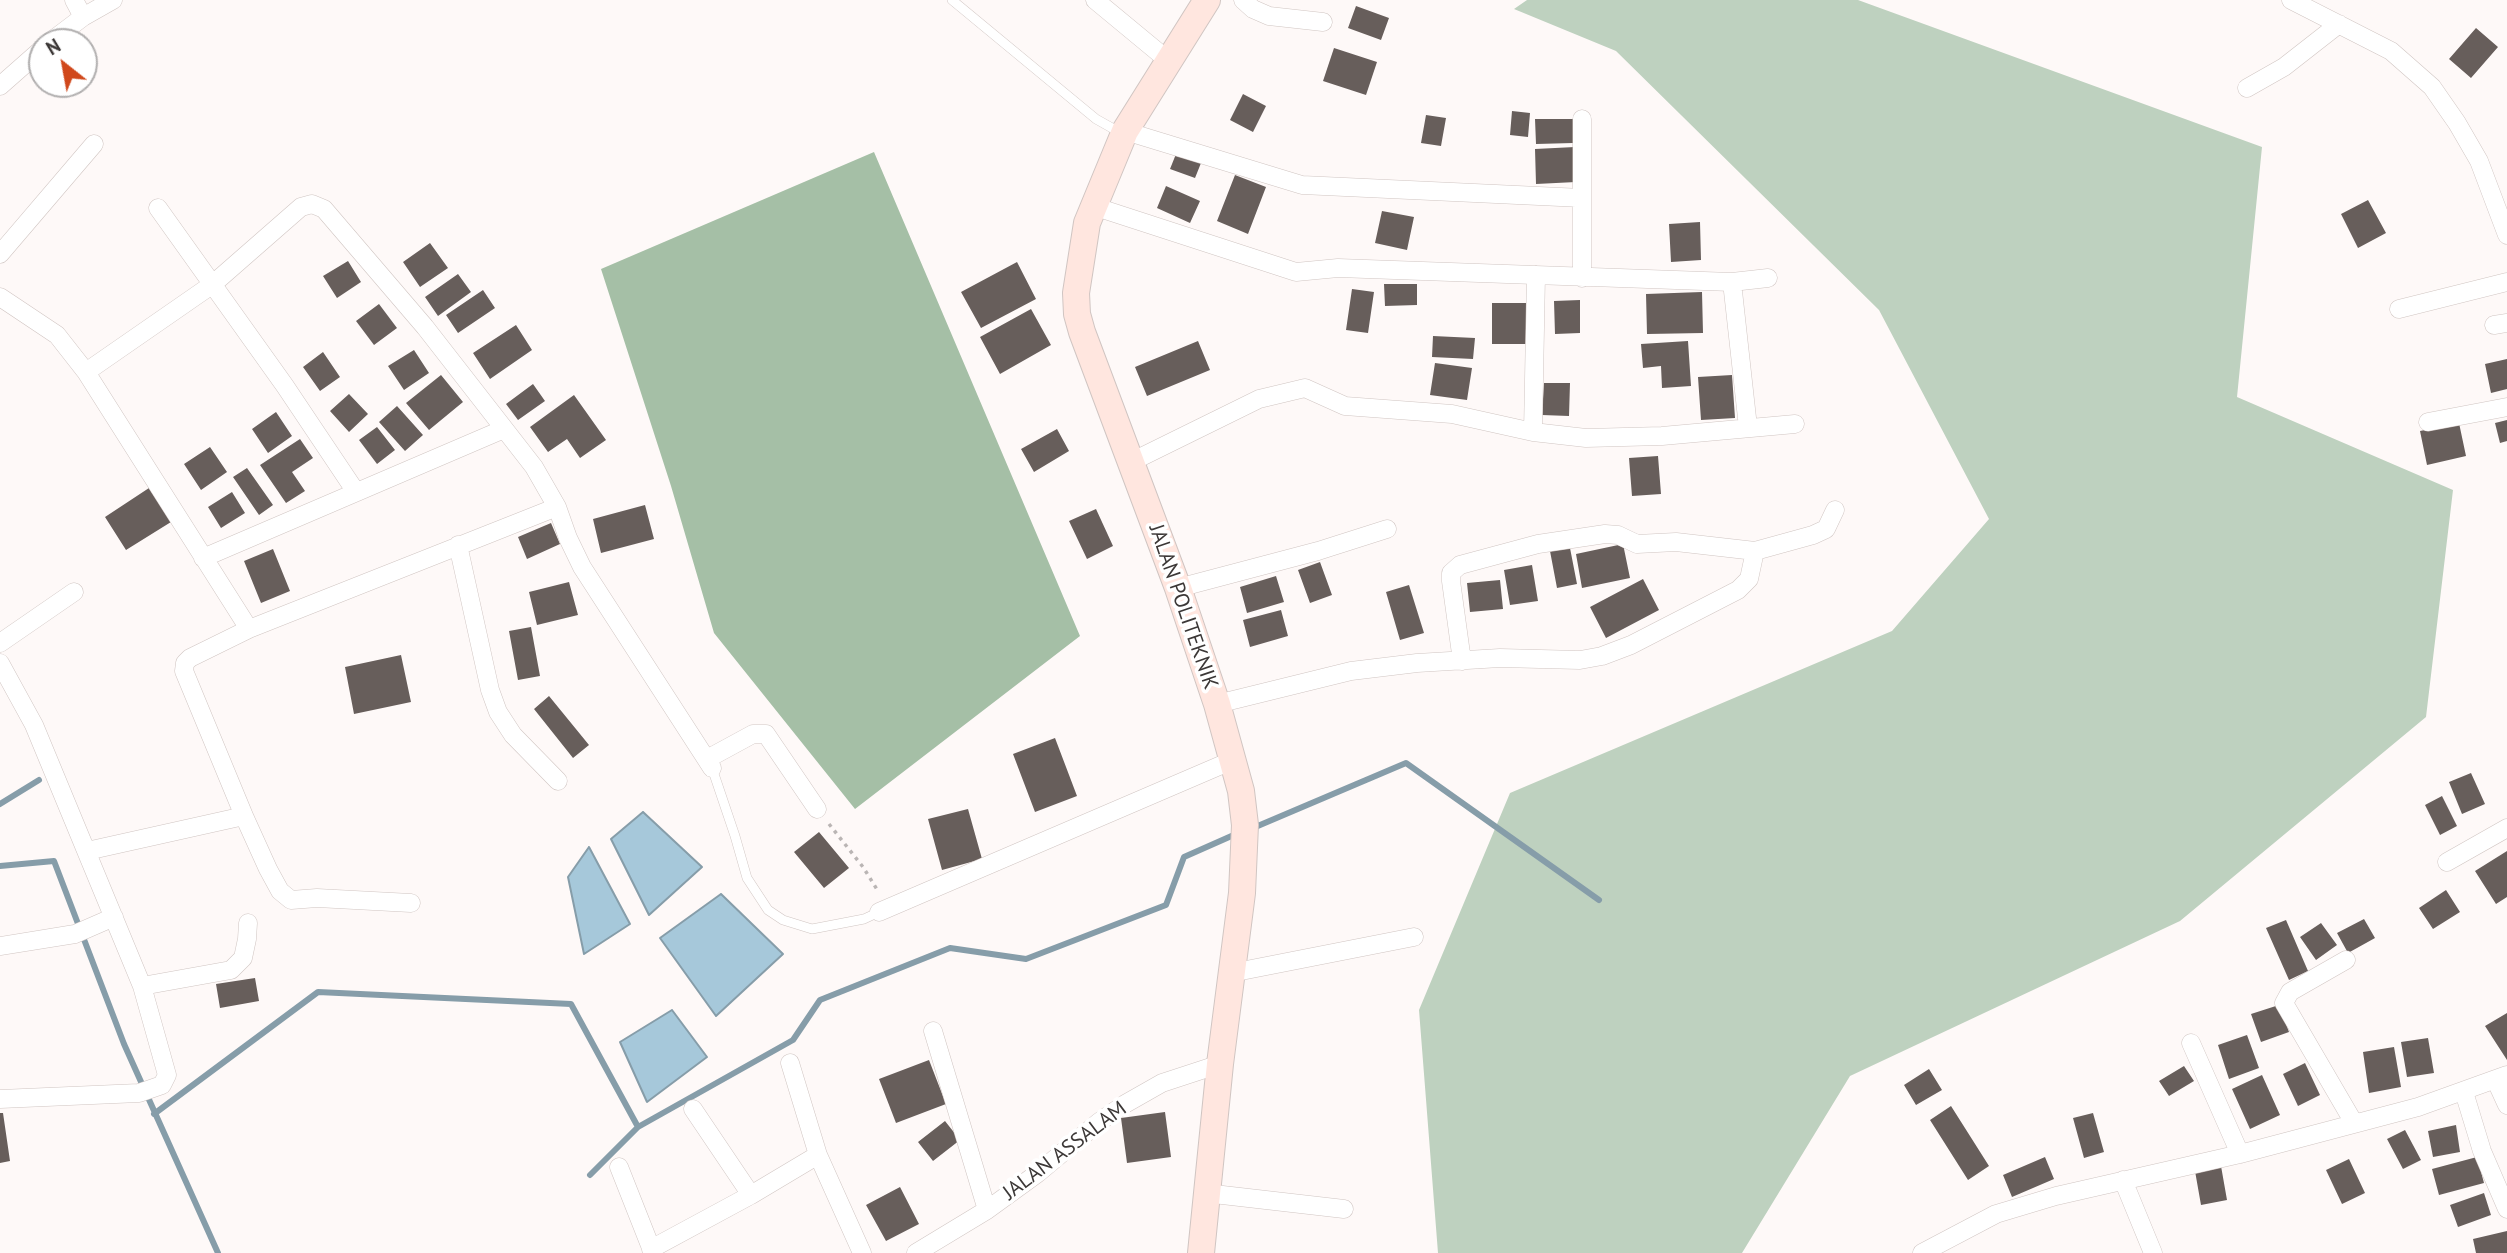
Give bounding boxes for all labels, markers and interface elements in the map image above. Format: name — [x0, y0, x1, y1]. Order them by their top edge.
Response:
north arrow — [28, 28, 98, 98]
text: N — [42, 33, 65, 60]
street label: JALAN POLITEKNIK — [1143, 521, 1223, 693]
street label: JALAN ASSALAM — [998, 1096, 1132, 1206]

